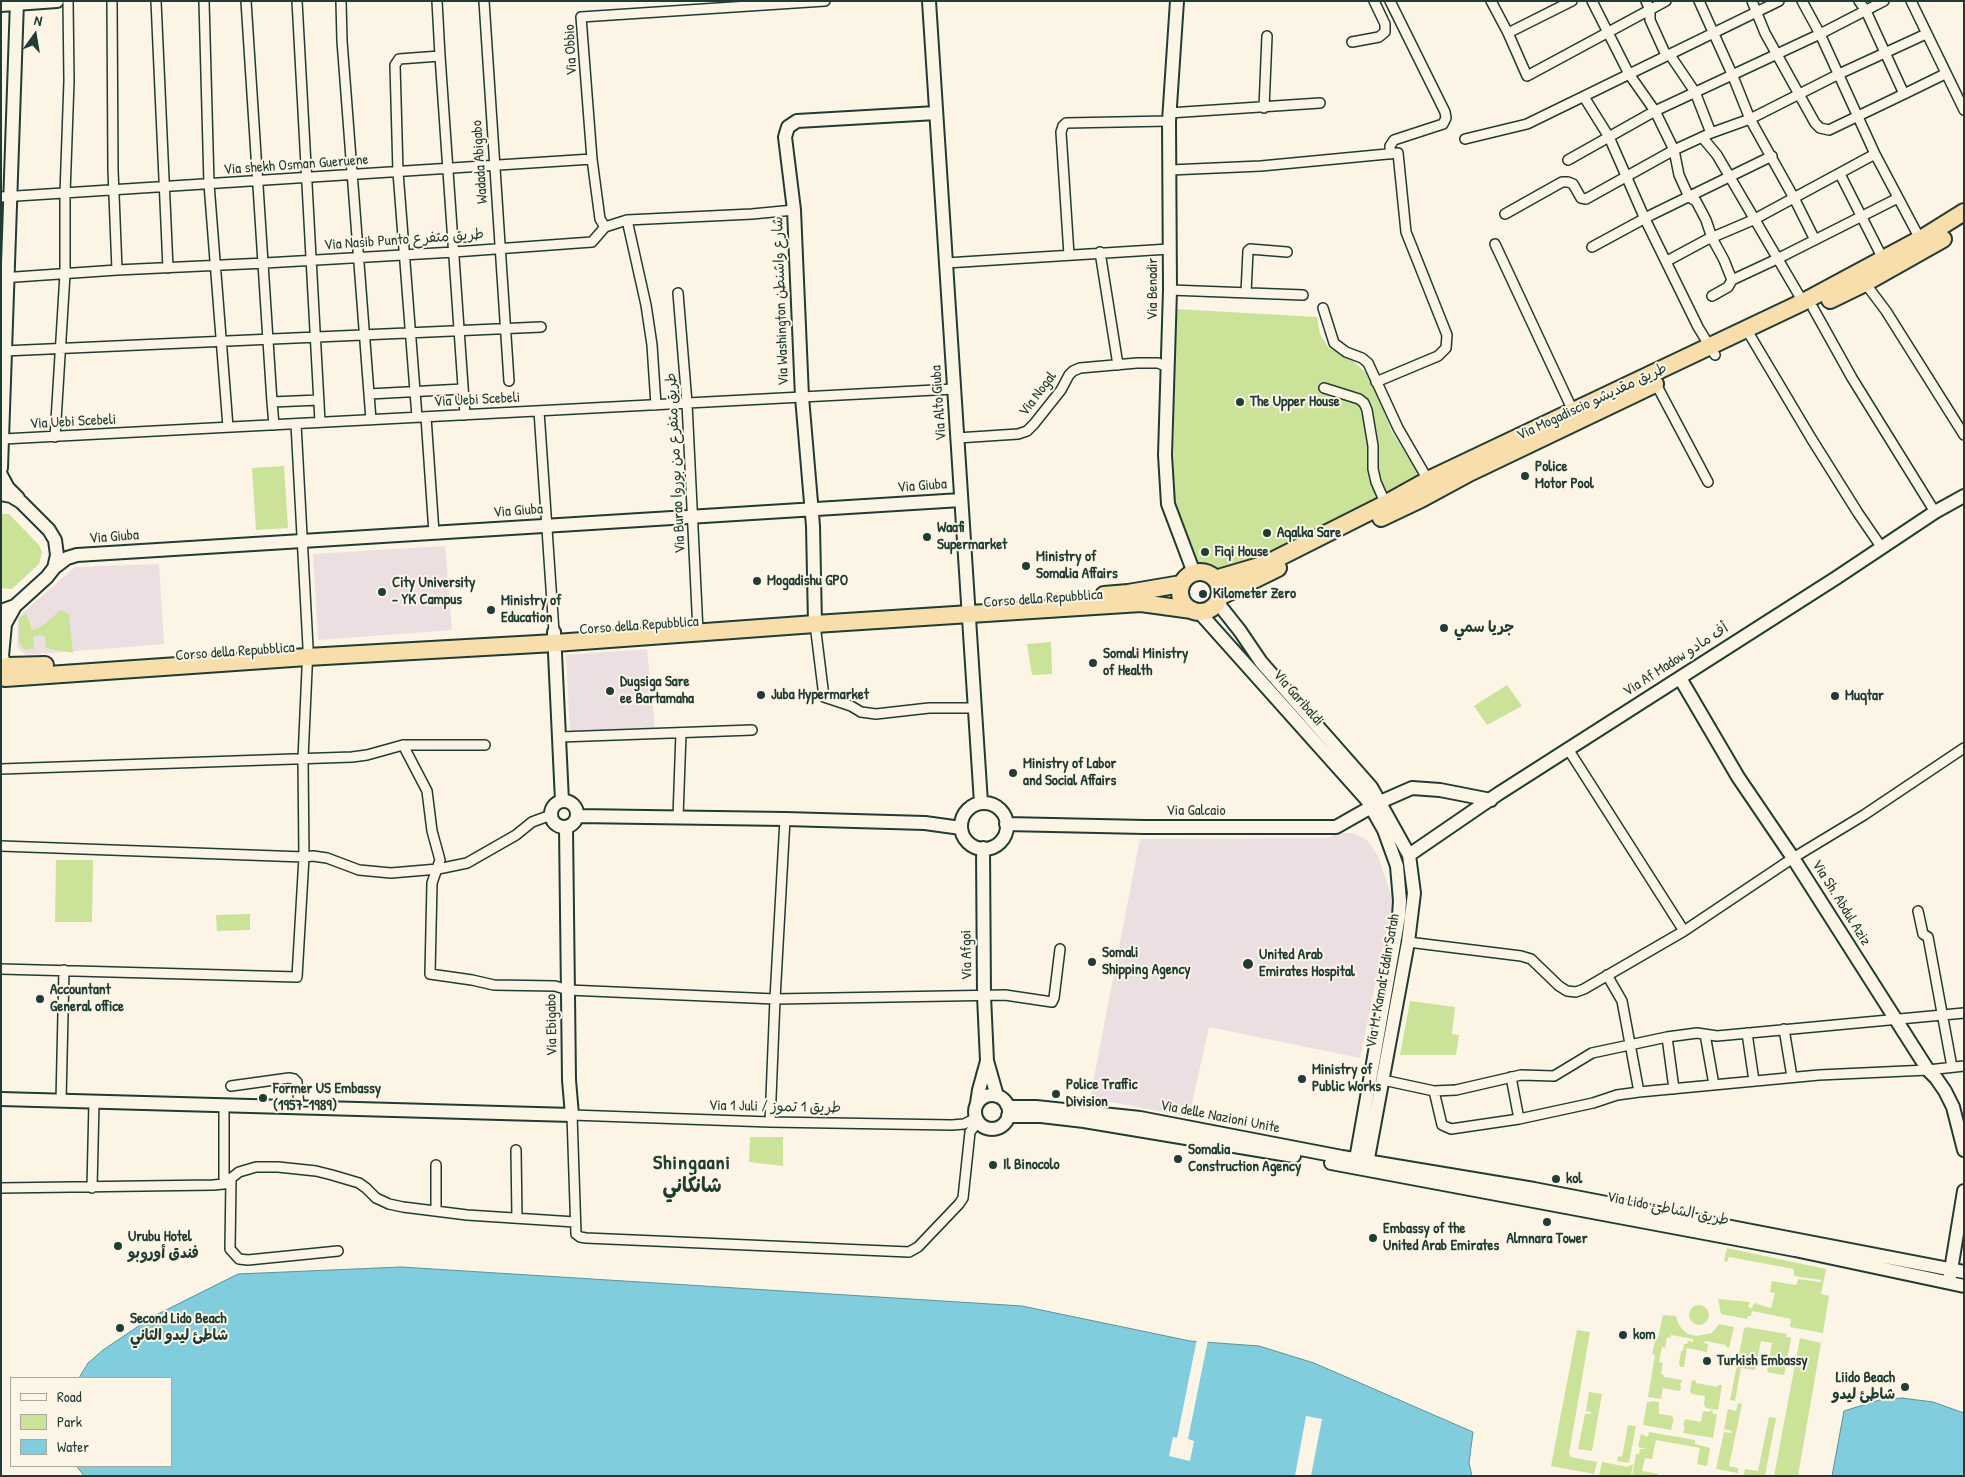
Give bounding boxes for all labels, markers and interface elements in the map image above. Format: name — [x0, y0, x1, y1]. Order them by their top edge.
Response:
north arrow — [10, 10, 60, 60]
text: N — [33, 10, 44, 30]
street label: Via Obbio — [561, 24, 581, 76]
street label: Wadada Abigabo — [468, 120, 492, 204]
street label: Via shekh Osman Gueruene — [223, 151, 369, 179]
street label: Via Washington شارع واشنطن — [769, 216, 793, 386]
street label: Via Nasib Punto طريق متفرع — [323, 225, 485, 255]
street label: Via Benadir — [1144, 258, 1162, 320]
street label: Via Mogadiscio طريق مقديشو — [1514, 359, 1670, 445]
street label: Via Alto Giuba — [927, 365, 951, 441]
street label: Via Nogal — [1015, 368, 1061, 420]
street label: Via Burao طريق متفرع من بوروا — [662, 372, 690, 554]
street label: Via Uebi Scebeli — [433, 389, 521, 411]
place label: The Upper House — [1250, 393, 1340, 411]
marker: The Upper House — [1234, 396, 1246, 408]
street label: Via Uebi Scebeli — [29, 411, 117, 433]
place label: Police Motor Pool — [1535, 458, 1594, 493]
marker: Police Motor Pool — [1519, 470, 1531, 482]
street label: Via Giuba — [897, 475, 947, 497]
street label: Via Giuba — [493, 500, 543, 522]
place label: Waafi Supermarket — [937, 519, 1007, 554]
place label: Aqalka Sare — [1277, 524, 1341, 542]
street label: Via Giuba — [89, 526, 139, 548]
marker: Aqalka Sare — [1261, 527, 1273, 539]
marker: Waafi Supermarket — [921, 531, 933, 543]
place label: Fiqi House — [1215, 543, 1269, 561]
marker: Fiqi House — [1199, 546, 1211, 558]
place label: Ministry of Somalia Affairs — [1036, 548, 1118, 583]
marker: Ministry of Somalia Affairs — [1020, 560, 1032, 572]
place label: Mogadishu GPO — [767, 572, 848, 590]
place label: City University - YK Campus — [392, 574, 475, 609]
marker: Mogadishu GPO — [751, 575, 763, 587]
place label: Kilometer Zero — [1213, 585, 1296, 603]
marker: City University - YK Campus — [376, 586, 388, 598]
street label: Corso della Repubblica — [983, 586, 1103, 612]
marker: Kilometer Zero — [1197, 588, 1209, 600]
place label: Ministry of Education — [501, 592, 561, 627]
marker: Ministry of Education — [485, 604, 497, 616]
street label: Corso della Repubblica — [579, 613, 699, 639]
place label: جريا سمي — [1454, 619, 1514, 637]
street label: Via Af Madow أف مادو — [1620, 619, 1732, 701]
marker: جريا سمي — [1438, 622, 1450, 634]
street label: Corso della Repubblica — [175, 639, 295, 665]
place label: Somali Ministry of Health — [1103, 645, 1188, 680]
marker: Somali Ministry of Health — [1087, 657, 1099, 669]
street label: Via Garibaldi — [1269, 666, 1327, 730]
place label: Dugsiga Sare ee Bartamaha — [620, 673, 694, 708]
marker: Dugsiga Sare ee Bartamaha — [604, 685, 616, 697]
place label: Juba Hypermarket — [771, 686, 869, 704]
place label: Muqtar — [1845, 687, 1884, 705]
marker: Juba Hypermarket — [755, 689, 767, 701]
marker: Muqtar — [1829, 690, 1841, 702]
place label: Ministry of Labor and Social Affairs — [1023, 755, 1116, 790]
marker: Ministry of Labor and Social Affairs — [1007, 767, 1019, 779]
street label: Via Galcaio — [1166, 802, 1226, 820]
street label: Via Sh. Abdul Aziz — [1808, 857, 1874, 949]
street label: Via M. Kamal Eddin Satah — [1362, 912, 1404, 1050]
street label: Via Afgoi — [958, 930, 976, 980]
place label: Somali Shipping Agency — [1102, 944, 1191, 979]
place label: United Arab Emirates Hospital — [1259, 946, 1355, 981]
marker: Somali Shipping Agency — [1086, 956, 1098, 968]
marker: United Arab Emirates Hospital — [1241, 957, 1255, 971]
place label: Accountant General office — [50, 981, 124, 1016]
marker: Accountant General office — [34, 993, 46, 1005]
street label: Via Ebigabo — [542, 994, 562, 1056]
place label: Ministry of Public Works — [1312, 1061, 1381, 1096]
marker: Ministry of Public Works — [1296, 1073, 1308, 1085]
place label: Police Traffic Division — [1066, 1076, 1138, 1111]
place label: Former US Embassy (1957-1989) — [273, 1080, 381, 1115]
marker: Police Traffic Division — [1050, 1088, 1062, 1100]
marker: Former US Embassy (1957-1989) — [257, 1092, 269, 1104]
street label: Via 1 Juli / طريق 1 تموز — [709, 1097, 841, 1117]
street label: Via delle Nazioni Unite — [1159, 1097, 1281, 1137]
place label: Somalia Construction Agency — [1188, 1141, 1301, 1176]
district label: Shingaani شانكاني — [652, 1152, 732, 1199]
marker: Somalia Construction Agency — [1172, 1153, 1184, 1165]
place label: Il Binocolo — [1003, 1156, 1060, 1174]
marker: Il Binocolo — [987, 1159, 999, 1171]
place label: kol — [1566, 1170, 1582, 1188]
marker: kol — [1550, 1173, 1562, 1185]
street label: Via Lido طريق الشاطئ — [1605, 1188, 1731, 1230]
marker: Almnara Tower — [1541, 1216, 1553, 1228]
place label: Embassy of the United Arab Emirates — [1383, 1220, 1499, 1255]
place label: Urubu Hotel فندق أوروبو — [128, 1228, 199, 1263]
place label: Almnara Tower — [1506, 1230, 1588, 1248]
marker: Embassy of the United Arab Emirates — [1367, 1232, 1379, 1244]
marker: Urubu Hotel فندق أوروبو — [112, 1240, 124, 1252]
place label: Second Lido Beach شاطئ ليدو الثاني — [130, 1310, 228, 1345]
marker: Second Lido Beach شاطئ ليدو الثاني — [114, 1322, 126, 1334]
place label: kom — [1633, 1326, 1655, 1344]
marker: kom — [1617, 1329, 1629, 1341]
place label: Turkish Embassy — [1717, 1352, 1808, 1370]
marker: Turkish Embassy — [1701, 1355, 1713, 1367]
place label: Liido Beach شاطئ ليدو — [1832, 1369, 1895, 1404]
legend — [10, 1377, 172, 1467]
marker: Liido Beach شاطئ ليدو — [1899, 1381, 1911, 1393]
text: Road — [57, 1386, 82, 1407]
text: Park — [57, 1411, 82, 1432]
text: Water — [57, 1436, 89, 1457]

